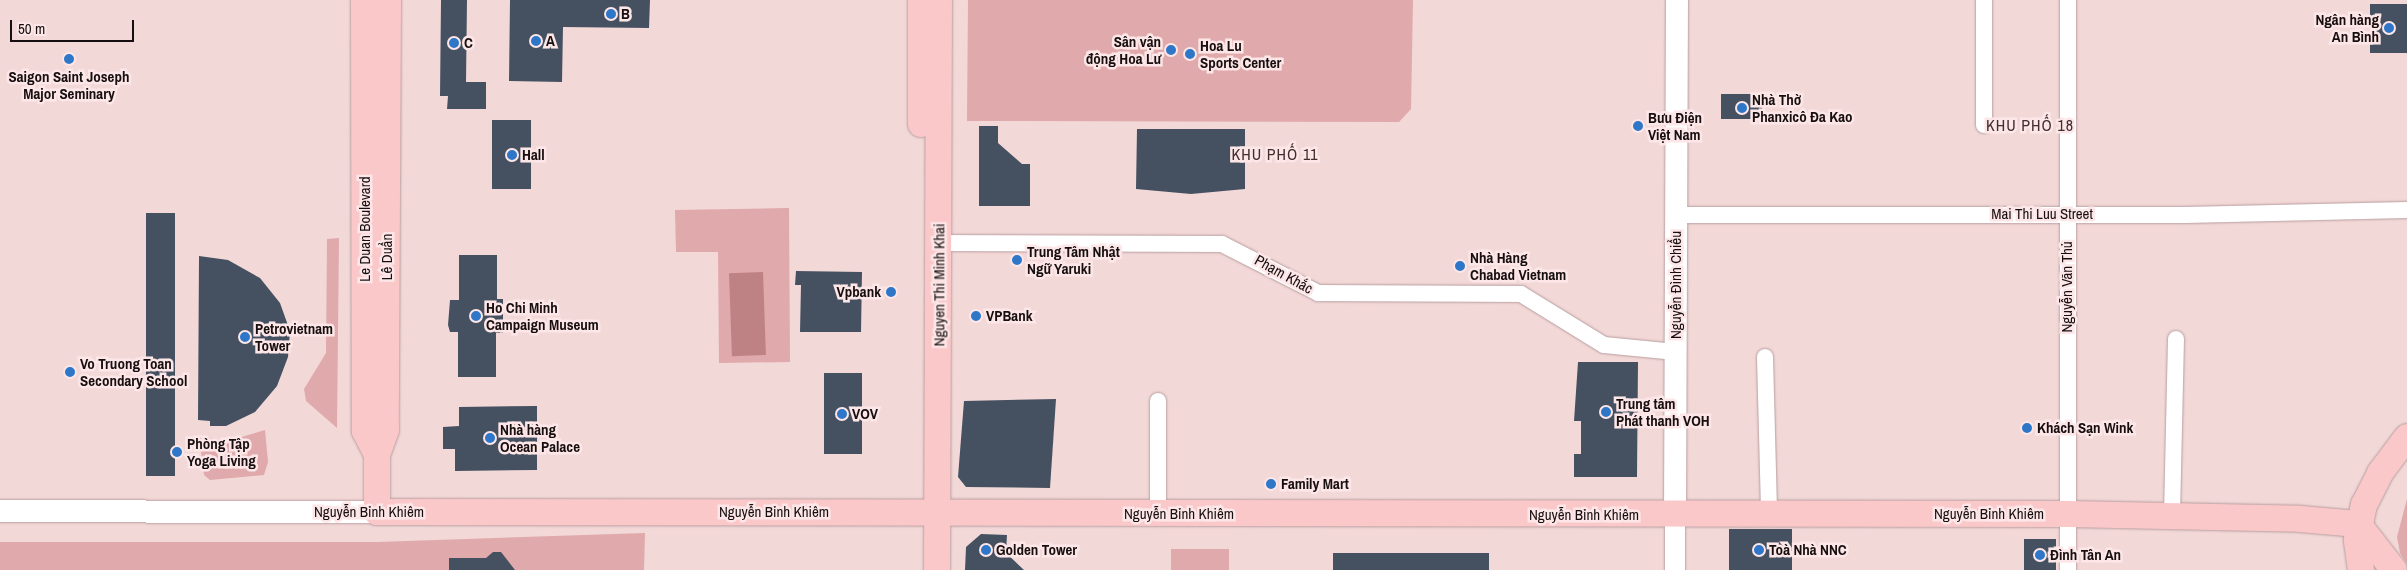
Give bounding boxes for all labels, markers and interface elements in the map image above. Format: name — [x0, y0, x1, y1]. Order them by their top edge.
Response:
place label: B — [621, 5, 630, 23]
marker: B — [605, 8, 617, 20]
scale bar — [12, 10, 136, 42]
place label: Ngân hàng An Bình — [2315, 10, 2379, 45]
text: 50 m — [18, 18, 45, 39]
marker: Ngân hàng An Bình — [2383, 22, 2395, 34]
place label: A — [546, 32, 555, 50]
place label: Sân vận động Hoa Lư — [1086, 32, 1161, 67]
place label: C — [464, 34, 473, 52]
marker: A — [530, 35, 542, 47]
place label: Hoa Lu Sports Center — [1200, 36, 1281, 71]
marker: C — [448, 37, 460, 49]
marker: Sân vận động Hoa Lư — [1165, 44, 1177, 56]
marker: Hoa Lu Sports Center — [1184, 48, 1196, 60]
marker: Saigon Saint Joseph Major Seminary — [63, 53, 75, 65]
place label: Saigon Saint Joseph Major Seminary — [9, 67, 129, 102]
place label: Nhà Thờ Phanxicô Đa Kao — [1752, 90, 1852, 125]
marker: Nhà Thờ Phanxicô Đa Kao — [1736, 102, 1748, 114]
place label: Bưu Điện Việt Nam — [1648, 108, 1702, 143]
district label: KHU PHỐ 18 — [1985, 115, 2075, 135]
marker: Bưu Điện Việt Nam — [1632, 120, 1644, 132]
district label: KHU PHỐ 11 — [1230, 144, 1320, 164]
place label: Hall — [522, 146, 545, 164]
marker: Hall — [506, 149, 518, 161]
street label: Le Duan Boulevard — [356, 176, 374, 282]
street label: Mai Thi Luu Street — [1991, 205, 2093, 223]
street label: Nguyen Thi Minh Khai — [930, 223, 948, 347]
street label: Nguyễn Đình Chiểu — [1667, 231, 1685, 339]
street label: Lê Duẩn — [378, 234, 396, 280]
street label: Nguyễn Văn Thủ — [2058, 241, 2076, 333]
place label: Trung Tâm Nhật Ngữ Yaruki — [1027, 242, 1120, 277]
place label: Nhà Hàng Chabad Vietnam — [1470, 248, 1566, 283]
street label: Phạm Khắc — [1252, 251, 1316, 297]
marker: Trung Tâm Nhật Ngữ Yaruki — [1011, 254, 1023, 266]
marker: Nhà Hàng Chabad Vietnam — [1454, 260, 1466, 272]
place label: Vpbank — [837, 283, 881, 301]
marker: Vpbank — [885, 286, 897, 298]
place label: Ho Chi Minh Campaign Museum — [486, 298, 599, 333]
place label: VPBank — [986, 307, 1032, 325]
marker: Ho Chi Minh Campaign Museum — [470, 310, 482, 322]
marker: VPBank — [970, 310, 982, 322]
place label: Petrovietnam Tower — [255, 319, 333, 354]
marker: Petrovietnam Tower — [239, 331, 251, 343]
place label: Vo Truong Toan Secondary School — [80, 354, 187, 389]
marker: Vo Truong Toan Secondary School — [64, 366, 76, 378]
place label: Trung tâm Phát thanh VOH — [1616, 394, 1710, 429]
place label: VOV — [852, 405, 878, 423]
marker: Trung tâm Phát thanh VOH — [1600, 406, 1612, 418]
marker: VOV — [836, 408, 848, 420]
place label: Khách Sạn Wink — [2037, 419, 2133, 437]
place label: Nhà hàng Ocean Palace — [500, 420, 580, 455]
marker: Khách Sạn Wink — [2021, 422, 2033, 434]
marker: Nhà hàng Ocean Palace — [484, 432, 496, 444]
place label: Phòng Tập Yoga Living — [187, 434, 256, 469]
marker: Phòng Tập Yoga Living — [171, 446, 183, 458]
place label: Family Mart — [1281, 475, 1349, 493]
marker: Family Mart — [1265, 478, 1277, 490]
street label: Nguyễn Bỉnh Khiêm — [314, 503, 424, 521]
street label: Nguyễn Bỉnh Khiêm — [719, 503, 829, 521]
street label: Nguyễn Bỉnh Khiêm — [1124, 505, 1234, 523]
street label: Nguyễn Bỉnh Khiêm — [1934, 505, 2044, 523]
street label: Nguyễn Bỉnh Khiêm — [1529, 506, 1639, 524]
place label: Golden Tower — [996, 541, 1077, 559]
place label: Toà Nhà NNC — [1769, 541, 1847, 559]
marker: Golden Tower — [980, 544, 992, 556]
marker: Toà Nhà NNC — [1753, 544, 1765, 556]
place label: Đình Tân An — [2050, 546, 2122, 564]
marker: Đình Tân An — [2034, 549, 2046, 561]

